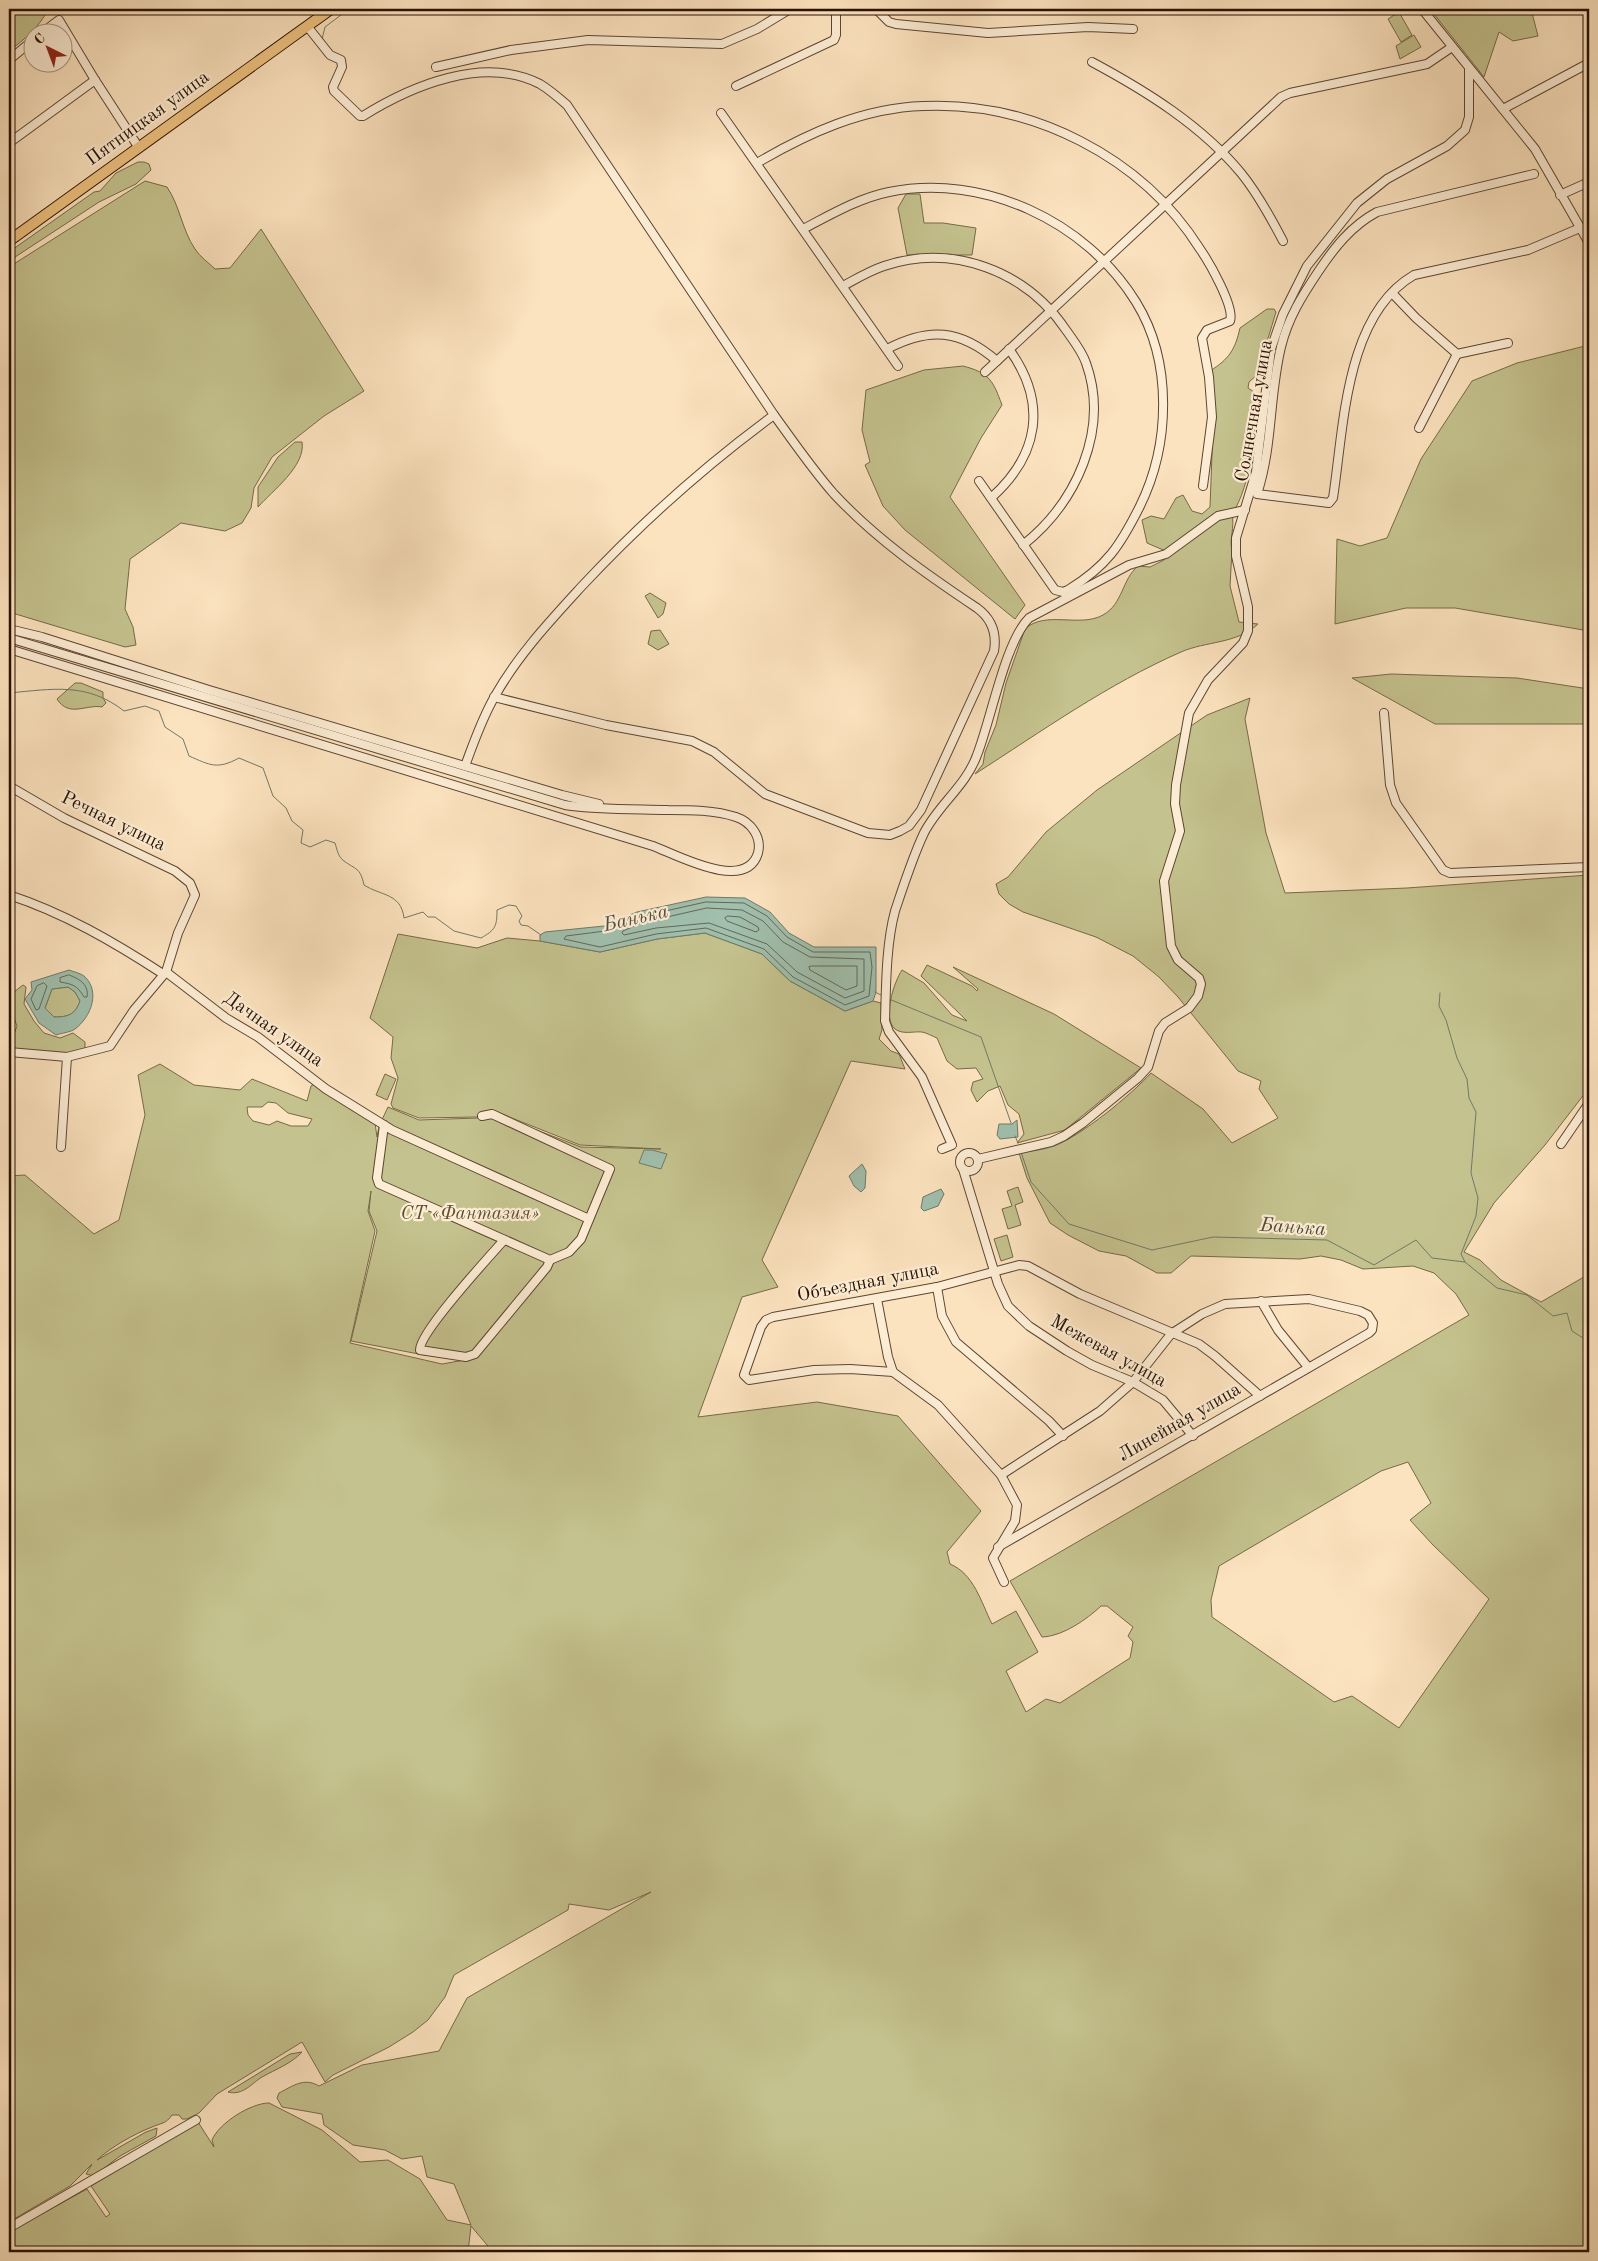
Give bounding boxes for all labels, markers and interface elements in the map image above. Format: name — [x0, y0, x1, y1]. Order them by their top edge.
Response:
north arrow — [22, 22, 72, 72]
text: С — [32, 31, 48, 47]
street label: Пятницкая улица — [83, 68, 214, 170]
street label: Солнечная улица — [1233, 338, 1277, 484]
street label: Речная улица — [58, 789, 169, 856]
water label: Банька — [601, 902, 671, 936]
street label: Дачная улица — [220, 989, 327, 1072]
park label: СТ «Фантазия» — [401, 1205, 539, 1224]
water label: Банька — [1259, 1216, 1327, 1240]
street label: Объездная улица — [796, 1260, 941, 1306]
street label: Межевая улица — [1047, 1312, 1170, 1392]
street label: Линейная улица — [1116, 1380, 1245, 1466]

